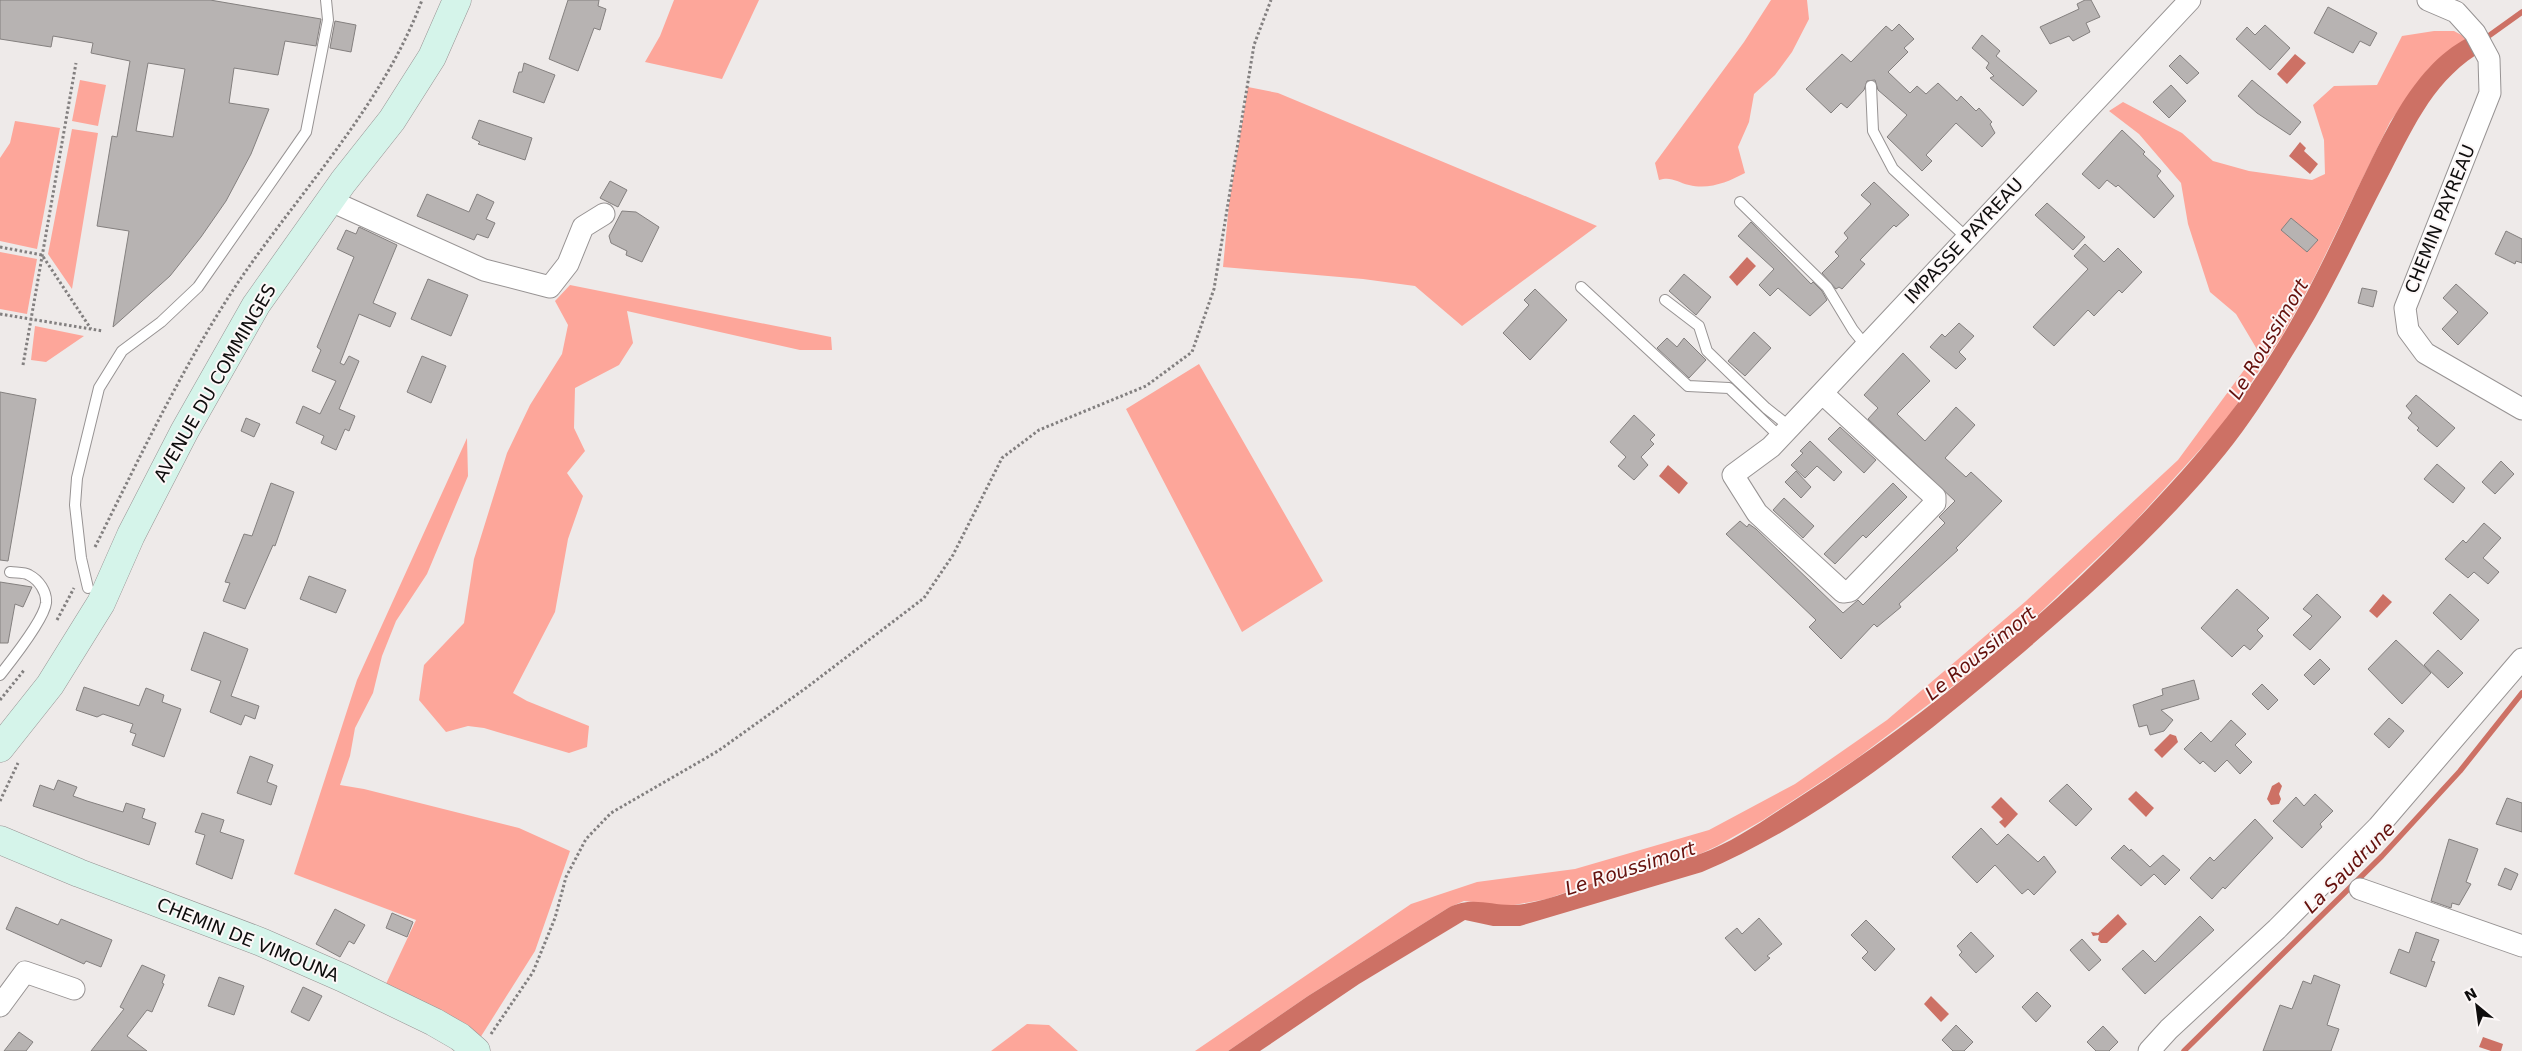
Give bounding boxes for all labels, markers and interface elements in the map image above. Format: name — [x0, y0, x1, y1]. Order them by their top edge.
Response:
street label: CHEMIN PAYREAU — [2400, 141, 2479, 296]
street label: IMPASSE PAYREAU — [1900, 174, 2027, 308]
water label: Le Roussimort — [2224, 274, 2313, 403]
street label: AVENUE DU COMMINGES — [149, 280, 280, 485]
water label: Le Roussimort — [1920, 601, 2041, 704]
water label: La Saudrune — [2299, 817, 2399, 917]
water label: Le Roussimort — [1562, 836, 1699, 899]
street label: CHEMIN DE VIMOUNA — [154, 893, 343, 986]
north arrow — [2452, 981, 2502, 1031]
text: N — [2462, 985, 2480, 1004]

